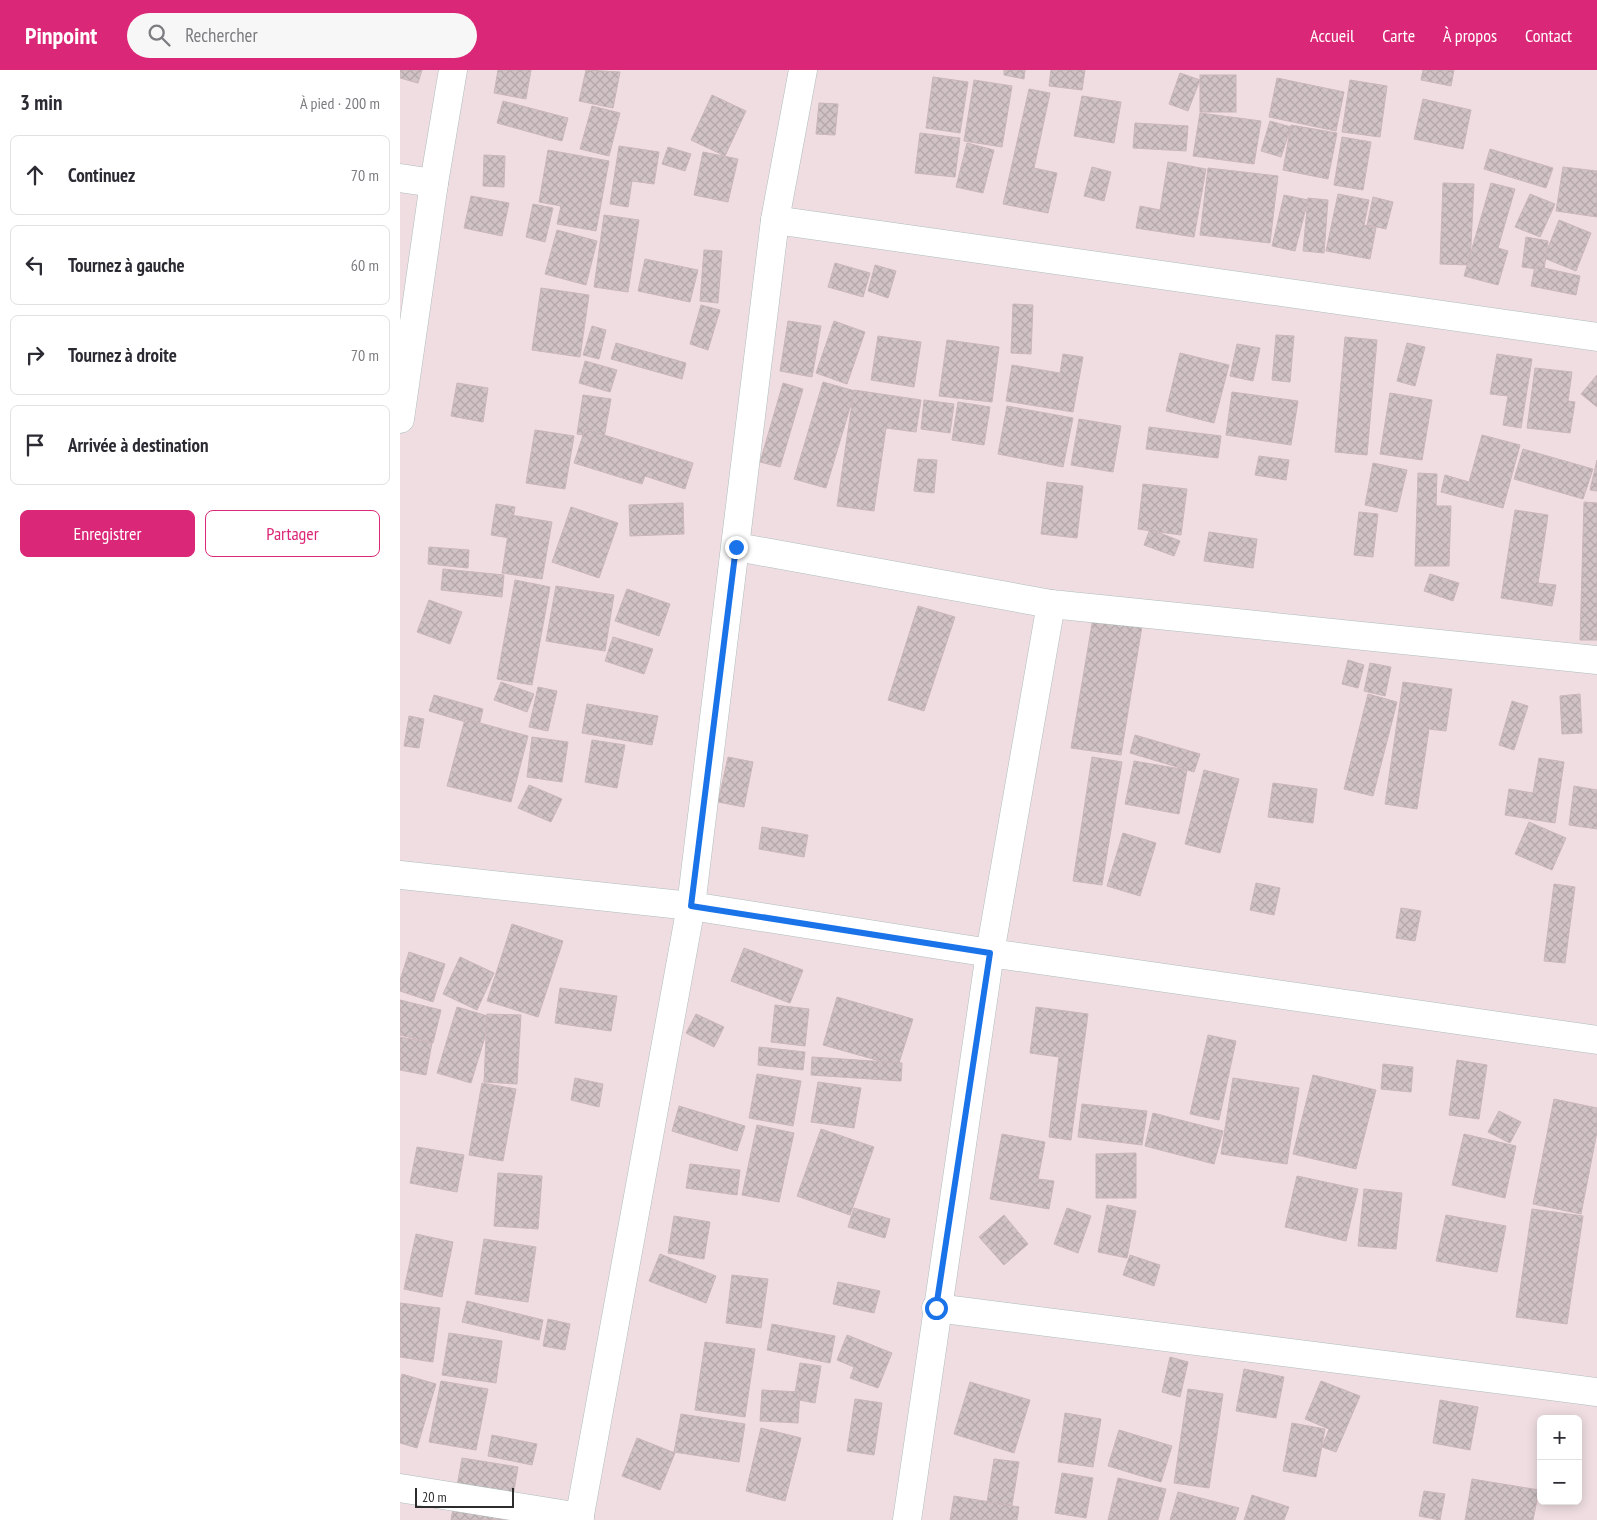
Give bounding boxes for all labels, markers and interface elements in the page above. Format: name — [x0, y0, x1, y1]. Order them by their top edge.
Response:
search box — [127, 13, 477, 58]
text: Pinpoint — [25, 20, 97, 51]
icon: search — [145, 21, 173, 49]
text: Rechercher — [185, 23, 258, 47]
text: Accueil — [1310, 24, 1354, 47]
text: Carte — [1382, 24, 1415, 47]
text: À propos — [1443, 24, 1497, 47]
text: Contact — [1525, 24, 1572, 47]
text: 3 min — [20, 89, 62, 116]
text: À pied · 200 m — [300, 93, 380, 113]
icon: ahead — [21, 161, 49, 189]
text: Continuez — [68, 163, 135, 187]
text: 70 m — [351, 165, 379, 185]
icon: left — [21, 251, 49, 279]
text: Tournez à gauche — [68, 253, 185, 277]
text: 60 m — [351, 255, 379, 275]
icon: right — [21, 341, 49, 369]
text: Tournez à droite — [68, 343, 177, 367]
text: 70 m — [351, 345, 379, 365]
icon: arrive — [21, 431, 49, 459]
text: Arrivée à destination — [68, 433, 209, 457]
button: Enregistrer — [20, 510, 195, 557]
button: Partager — [205, 510, 380, 557]
route end — [725, 536, 748, 559]
route start — [925, 1297, 948, 1320]
map controls — [1537, 1415, 1582, 1505]
button: + — [1537, 1415, 1582, 1460]
button: − — [1537, 1460, 1582, 1505]
scale bar — [415, 1485, 514, 1508]
text: 20 m — [422, 1488, 447, 1506]

